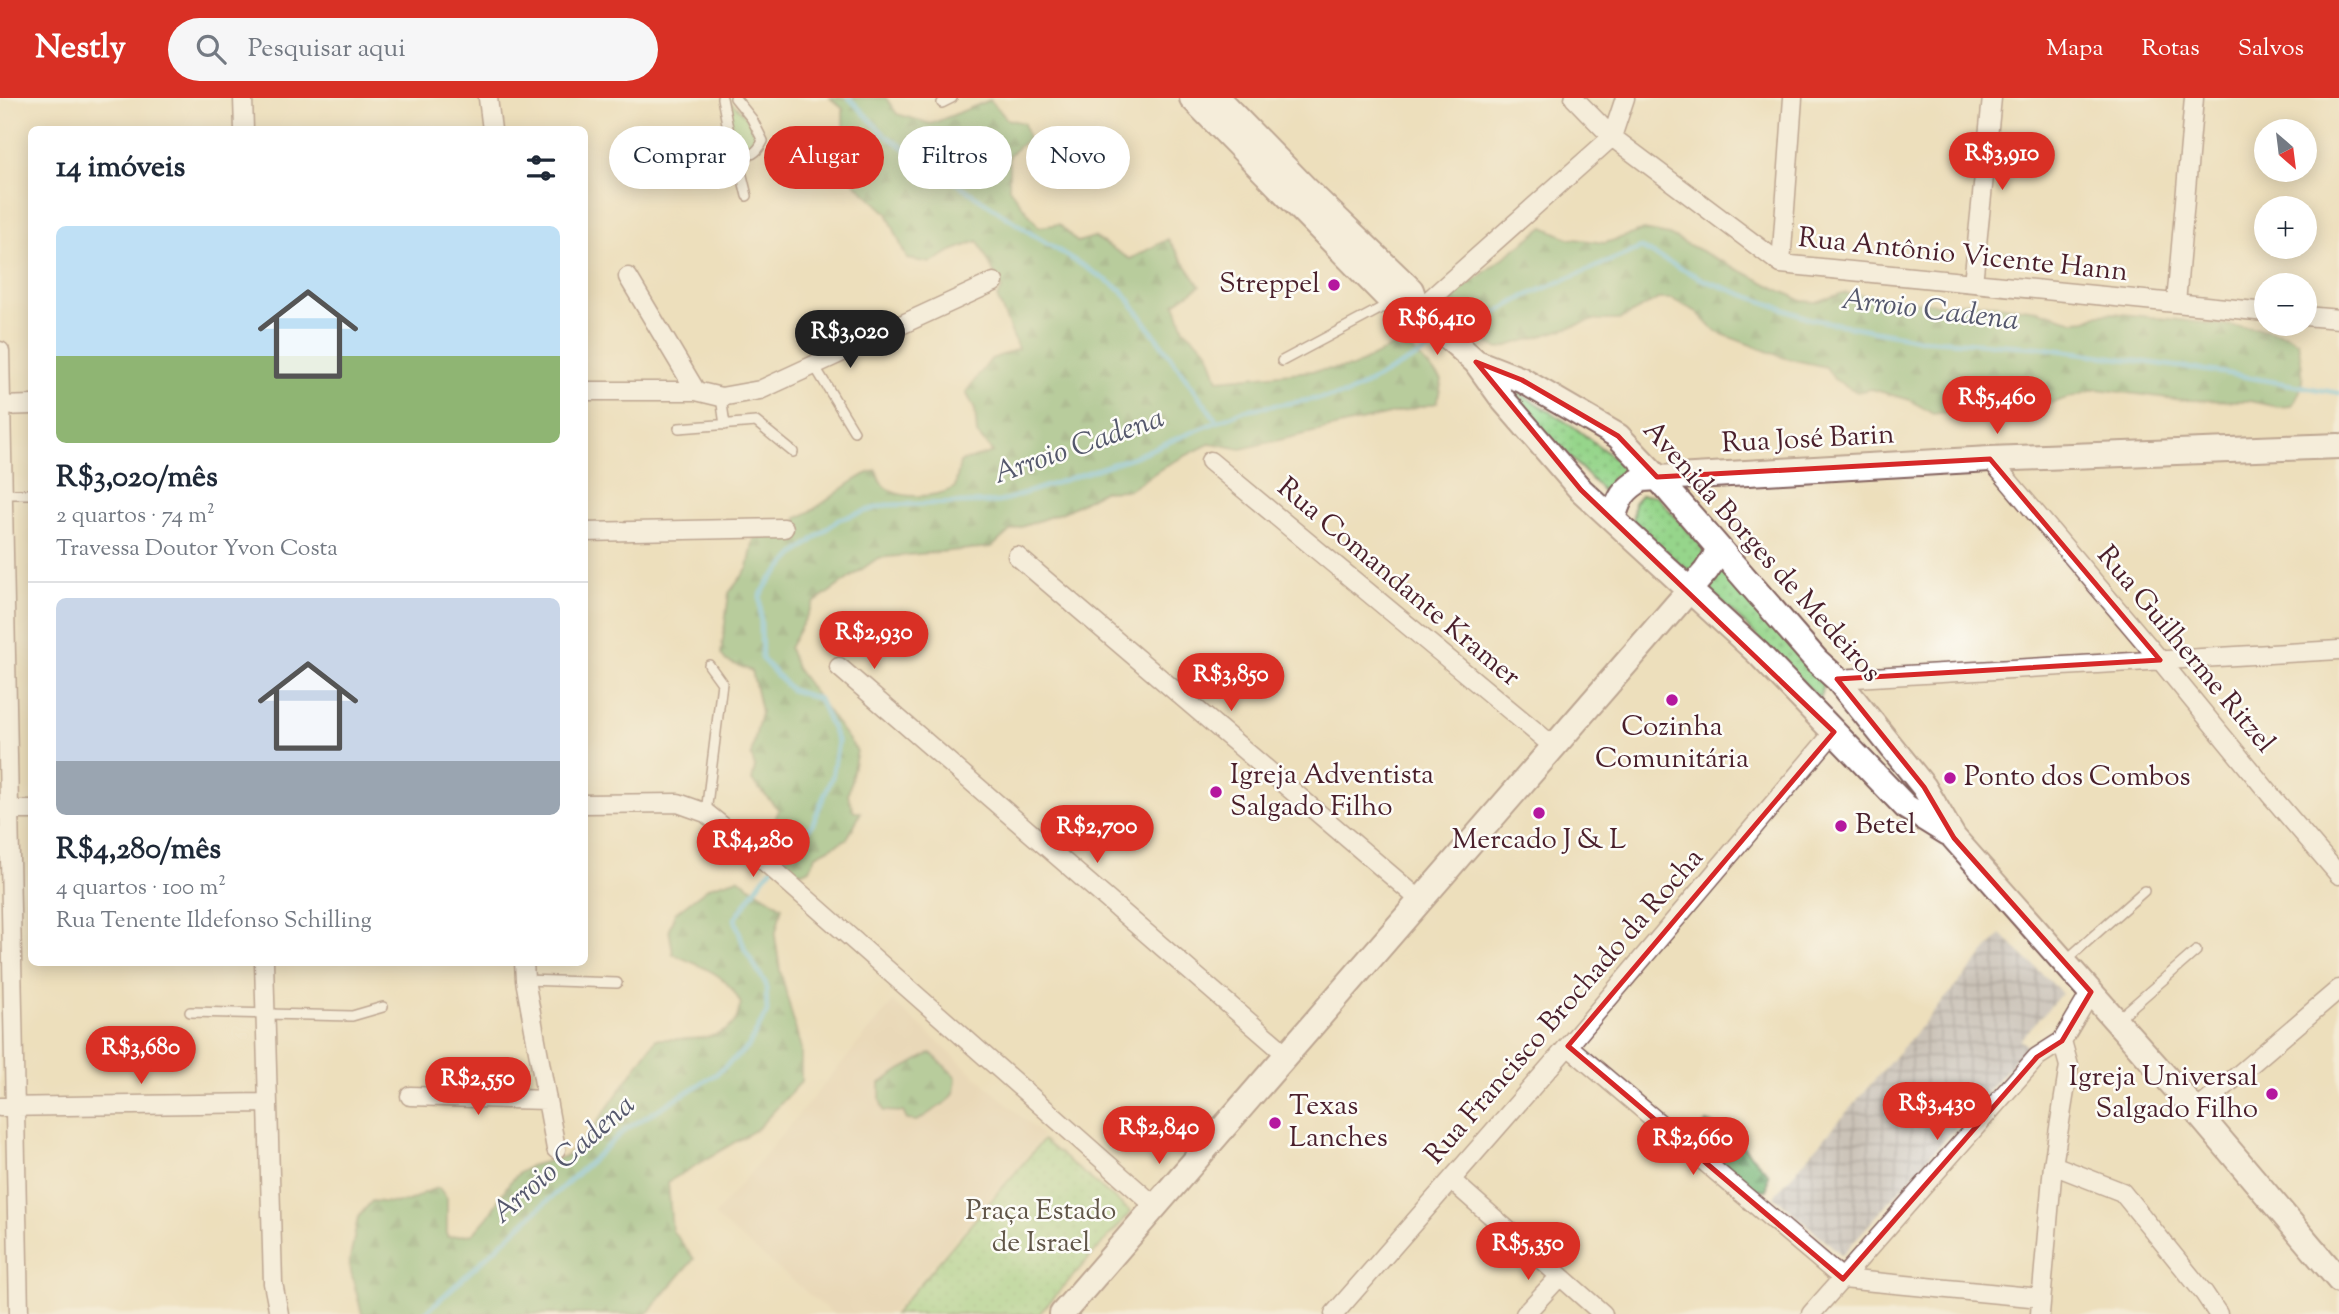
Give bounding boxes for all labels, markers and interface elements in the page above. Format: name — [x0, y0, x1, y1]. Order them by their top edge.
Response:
search box — [168, 18, 658, 81]
text: Nestly — [35, 25, 126, 73]
icon: search — [192, 30, 230, 68]
text: Pesquisar aqui — [248, 31, 406, 68]
text: Mapa — [2046, 32, 2104, 66]
text: Rotas — [2142, 32, 2200, 66]
text: Salvos — [2238, 32, 2304, 66]
north arrow — [2254, 119, 2317, 182]
map controls — [2254, 119, 2317, 336]
chip: Comprar — [609, 126, 750, 189]
chip: Alugar — [764, 126, 884, 189]
chip: Filtros — [898, 126, 1012, 189]
chip: Novo — [1026, 126, 1130, 189]
pin: R$3,910 — [1937, 132, 2067, 192]
text: R$3,910 — [1965, 138, 2039, 171]
text: 14 imóveis — [56, 147, 185, 190]
icon: filters — [522, 149, 560, 187]
button: + — [2254, 196, 2317, 259]
street label: Rua Antônio Vicente Hann — [1796, 219, 2130, 293]
place label: Streppel — [1219, 265, 1320, 305]
icon: home — [245, 271, 371, 397]
button: − — [2254, 273, 2317, 336]
marker: Streppel — [1326, 277, 1342, 293]
water label: Arroio Cadena — [1839, 279, 2021, 343]
pin: R$6,410 — [1372, 298, 1502, 357]
text: R$6,410 — [1399, 303, 1475, 336]
pin: R$3,020 — [785, 310, 915, 370]
text: R$3,020 — [811, 316, 889, 349]
pin: R$5,460 — [1932, 376, 2062, 436]
text: R$5,460 — [1958, 382, 2036, 415]
water label: Arroio Cadena — [988, 398, 1170, 496]
street label: Avenida Borges de Medeiros — [1632, 412, 1890, 692]
street label: Rua José Barin — [1721, 416, 1895, 464]
text: R$3,020/mês — [56, 457, 218, 500]
street label: Rua Comandante Kramer — [1268, 469, 1529, 697]
text: 2 quartos · 74 m² — [56, 500, 215, 533]
text: Travessa Doutor Yvon Costa — [56, 533, 338, 566]
street label: Rua Guilherme Ritzel — [2086, 538, 2284, 762]
pin: R$2,930 — [809, 612, 939, 671]
text: R$2,930 — [835, 617, 913, 650]
icon: home — [245, 643, 371, 769]
pin: R$3,850 — [1166, 654, 1296, 713]
text: R$3,850 — [1193, 659, 1269, 692]
marker: Cozinha Comunitária — [1664, 692, 1680, 708]
place label: Cozinha Comunitária — [1595, 708, 1749, 780]
place label: Igreja Adventista Salgado Filho — [1230, 756, 1434, 828]
place label: Ponto dos Combos — [1964, 758, 2190, 798]
marker: Ponto dos Combos — [1942, 770, 1958, 786]
marker: Igreja Adventista Salgado Filho — [1208, 784, 1224, 800]
marker: Mercado J & L — [1531, 805, 1547, 821]
pin: R$2,700 — [1032, 806, 1162, 865]
place label: Betel — [1855, 806, 1916, 846]
text: R$2,700 — [1057, 811, 1137, 844]
marker: Betel — [1833, 818, 1849, 834]
pin: R$4,280 — [688, 820, 818, 879]
place label: Mercado J & L — [1452, 821, 1626, 861]
text: R$4,280 — [713, 825, 793, 858]
text: R$4,280/mês — [56, 829, 221, 872]
street label: Rua Francisco Brochado da Rocha — [1416, 840, 1714, 1174]
text: 4 quartos · 100 m² — [56, 872, 226, 905]
text: Rua Tenente Ildefonso Schilling — [56, 905, 372, 938]
pin: R$3,680 — [76, 1026, 206, 1086]
text: R$3,680 — [102, 1032, 180, 1065]
pin: R$2,550 — [413, 1058, 543, 1117]
place label: Igreja Universal Salgado Filho — [2069, 1058, 2258, 1130]
text: R$2,550 — [441, 1063, 515, 1096]
pin: R$3,430 — [1872, 1082, 2002, 1142]
water label: Arroio Cadena — [483, 1085, 645, 1235]
marker: Igreja Universal Salgado Filho — [2264, 1086, 2280, 1102]
place label: Texas Lanches — [1289, 1087, 1388, 1159]
text: R$3,430 — [1899, 1088, 1975, 1121]
pin: R$2,840 — [1094, 1107, 1224, 1166]
text: R$2,840 — [1119, 1112, 1199, 1145]
marker: Texas Lanches — [1267, 1115, 1283, 1131]
pin: R$2,660 — [1628, 1118, 1758, 1177]
text: R$2,660 — [1653, 1123, 1733, 1156]
park label: Praça Estado de Israel — [966, 1192, 1116, 1264]
pin: R$5,350 — [1463, 1222, 1593, 1282]
text: R$5,350 — [1492, 1228, 1564, 1261]

